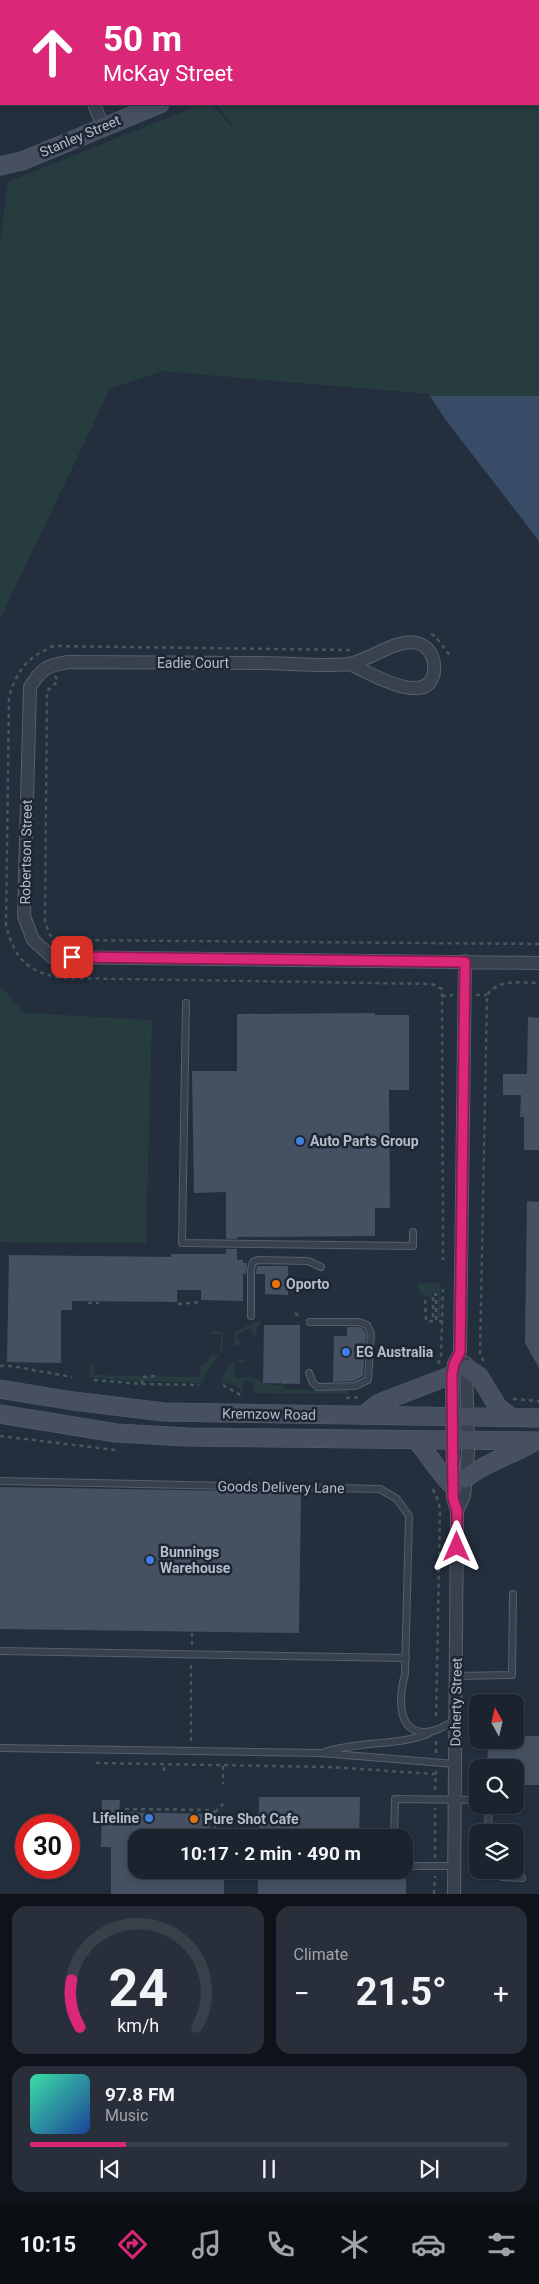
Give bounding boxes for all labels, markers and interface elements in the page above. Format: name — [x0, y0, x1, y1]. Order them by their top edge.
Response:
text: 50 m — [103, 19, 182, 60]
icon: ahead — [20, 20, 85, 85]
text: McKay Street — [103, 61, 233, 86]
street label: Stanley Street — [37, 112, 123, 160]
street label: Eadie Court — [157, 655, 230, 671]
street label: Robertson Street — [17, 799, 35, 905]
pin — [51, 936, 93, 978]
icon: arrive — [58, 943, 86, 971]
place label: Auto Parts Group — [310, 1133, 419, 1149]
marker: Auto Parts Group — [294, 1135, 306, 1147]
place label: Oporto — [286, 1276, 329, 1292]
marker: Oporto — [270, 1278, 282, 1290]
place label: EG Australia — [356, 1344, 434, 1360]
marker: EG Australia — [340, 1346, 352, 1358]
street label: Kremzow Road — [222, 1405, 316, 1423]
street label: Goods Delivery Lane — [217, 1478, 345, 1496]
position arrow — [430, 1520, 482, 1572]
place label: Bunnings Warehouse — [160, 1544, 231, 1576]
marker: Bunnings Warehouse — [144, 1554, 156, 1566]
street label: Doherty Street — [447, 1657, 465, 1747]
north arrow — [469, 1694, 524, 1749]
map controls — [469, 1694, 524, 1879]
button: search — [469, 1759, 524, 1814]
place label: Lifeline — [92, 1810, 139, 1826]
place label: Pure Shot Cafe — [204, 1811, 299, 1827]
marker: Lifeline — [143, 1812, 155, 1824]
marker: Pure Shot Cafe — [188, 1813, 200, 1825]
speed limit sign: 30 — [15, 1814, 80, 1879]
button: layers — [469, 1824, 524, 1879]
text: 10:17 · 2 min · 490 m — [180, 1842, 361, 1865]
text: Climate — [294, 1945, 348, 1964]
text: 24 — [108, 1958, 168, 2019]
text: 21.5° — [356, 1970, 447, 2014]
text: − — [294, 1977, 310, 2010]
text: + — [493, 1977, 509, 2010]
text: km/h — [117, 2015, 159, 2036]
text: 97.8 FM — [105, 2083, 175, 2106]
text: Music — [105, 2106, 148, 2125]
icon: previous — [96, 2155, 124, 2183]
icon: pause — [255, 2155, 283, 2183]
icon: next — [415, 2155, 443, 2183]
icon: directions — [115, 2227, 150, 2262]
icon: music — [189, 2227, 224, 2262]
icon: phone — [263, 2227, 298, 2262]
icon: climate — [337, 2227, 372, 2262]
icon: car — [411, 2227, 446, 2262]
icon: filters — [484, 2227, 519, 2262]
text: 10:15 — [19, 2232, 76, 2257]

